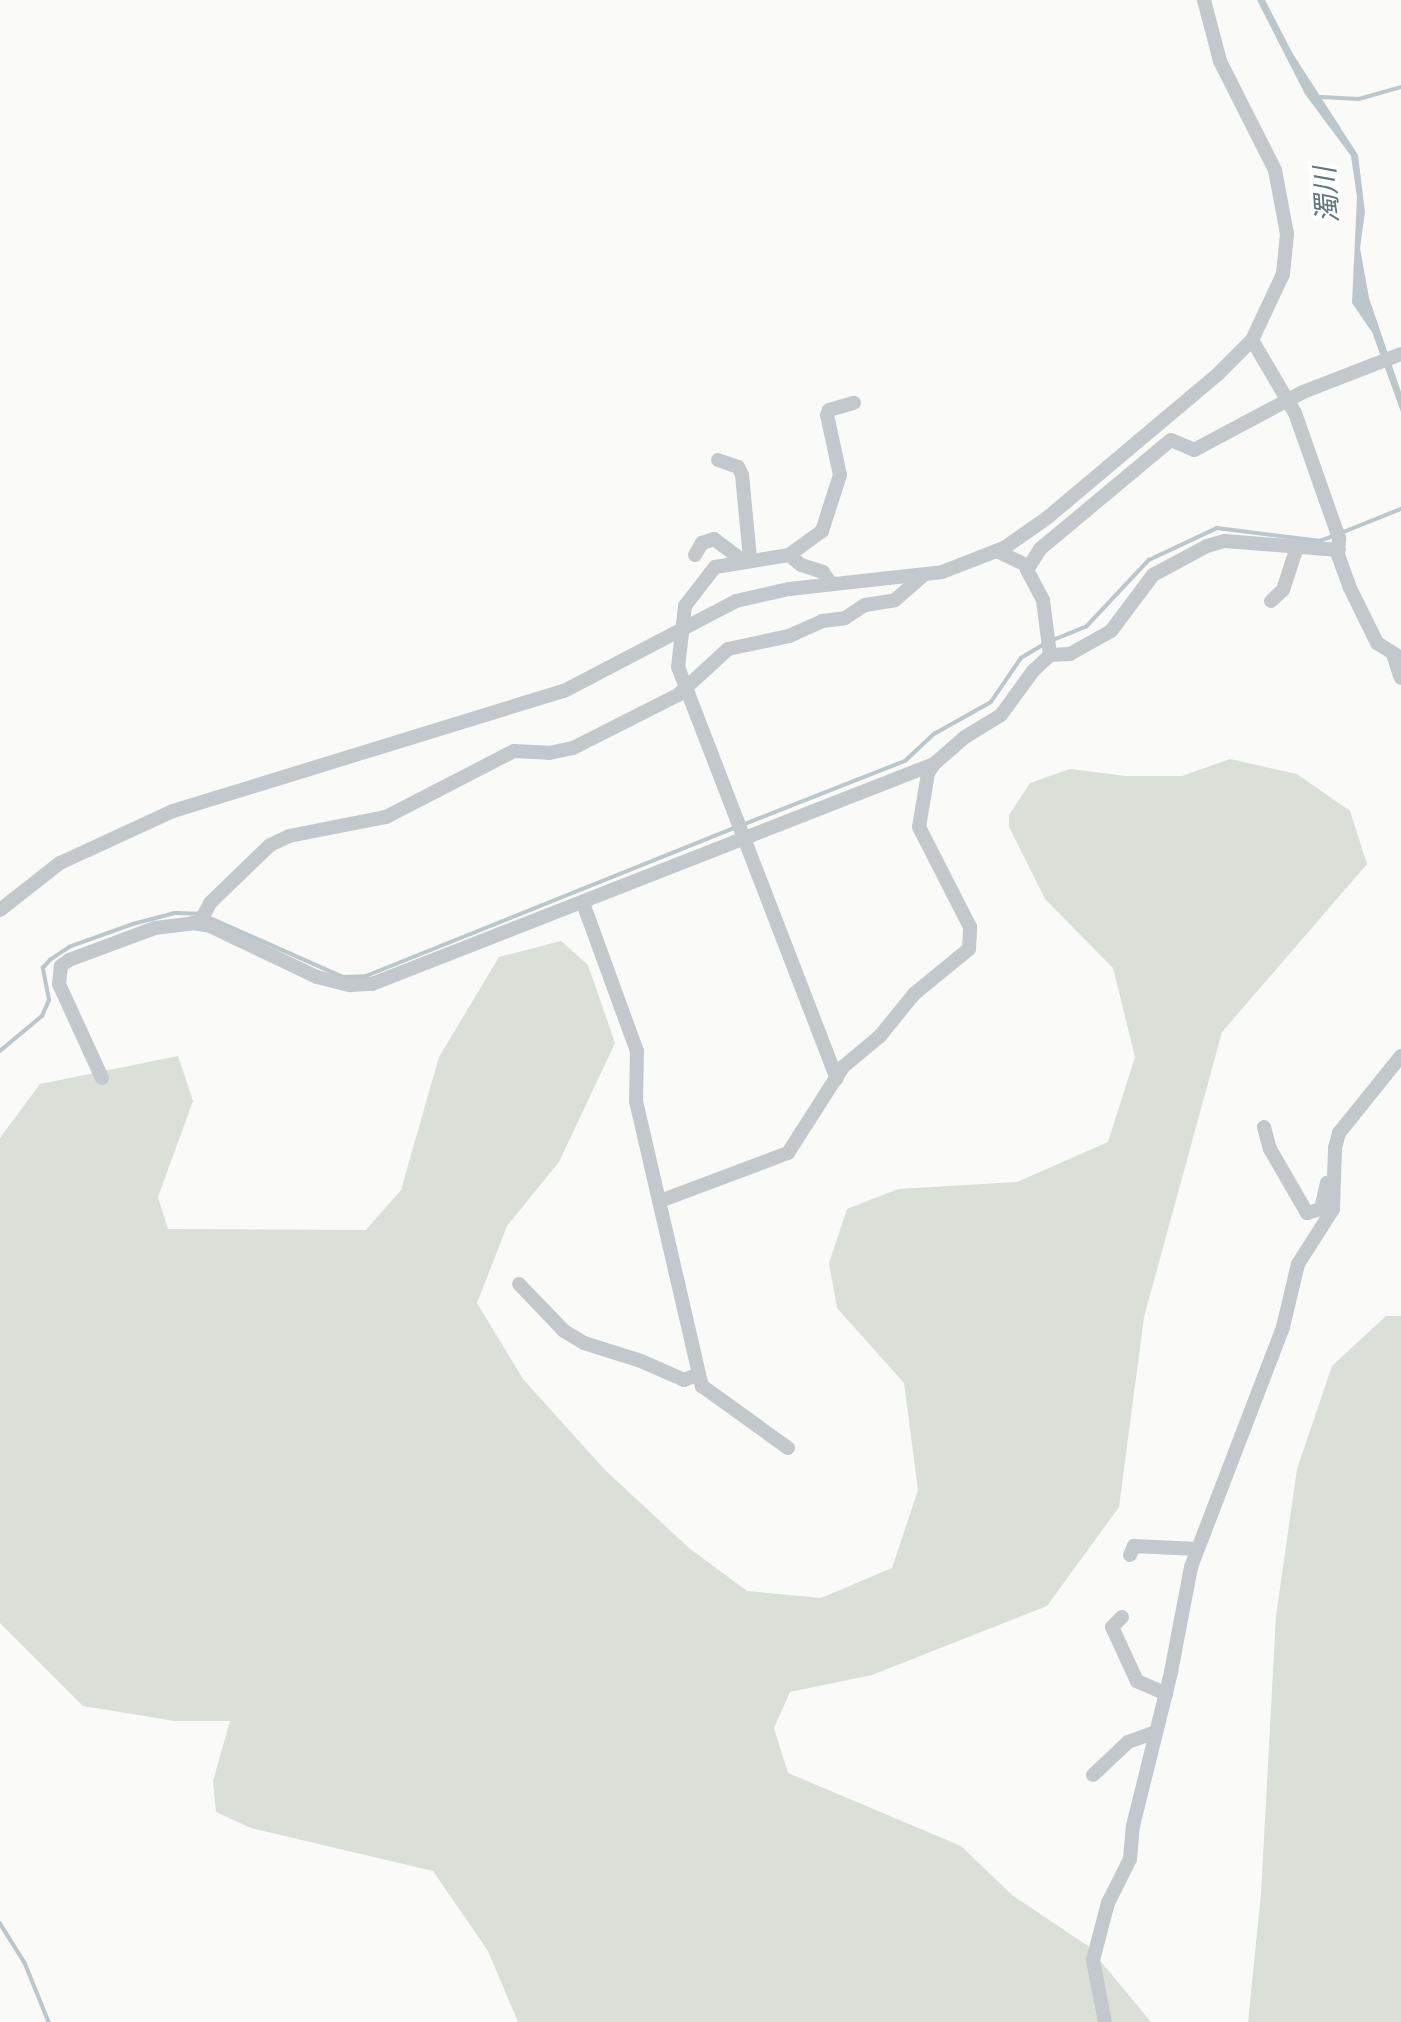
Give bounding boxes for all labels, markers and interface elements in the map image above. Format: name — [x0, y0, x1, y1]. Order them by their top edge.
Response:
water label: 濁川 — [1306, 166, 1344, 224]

